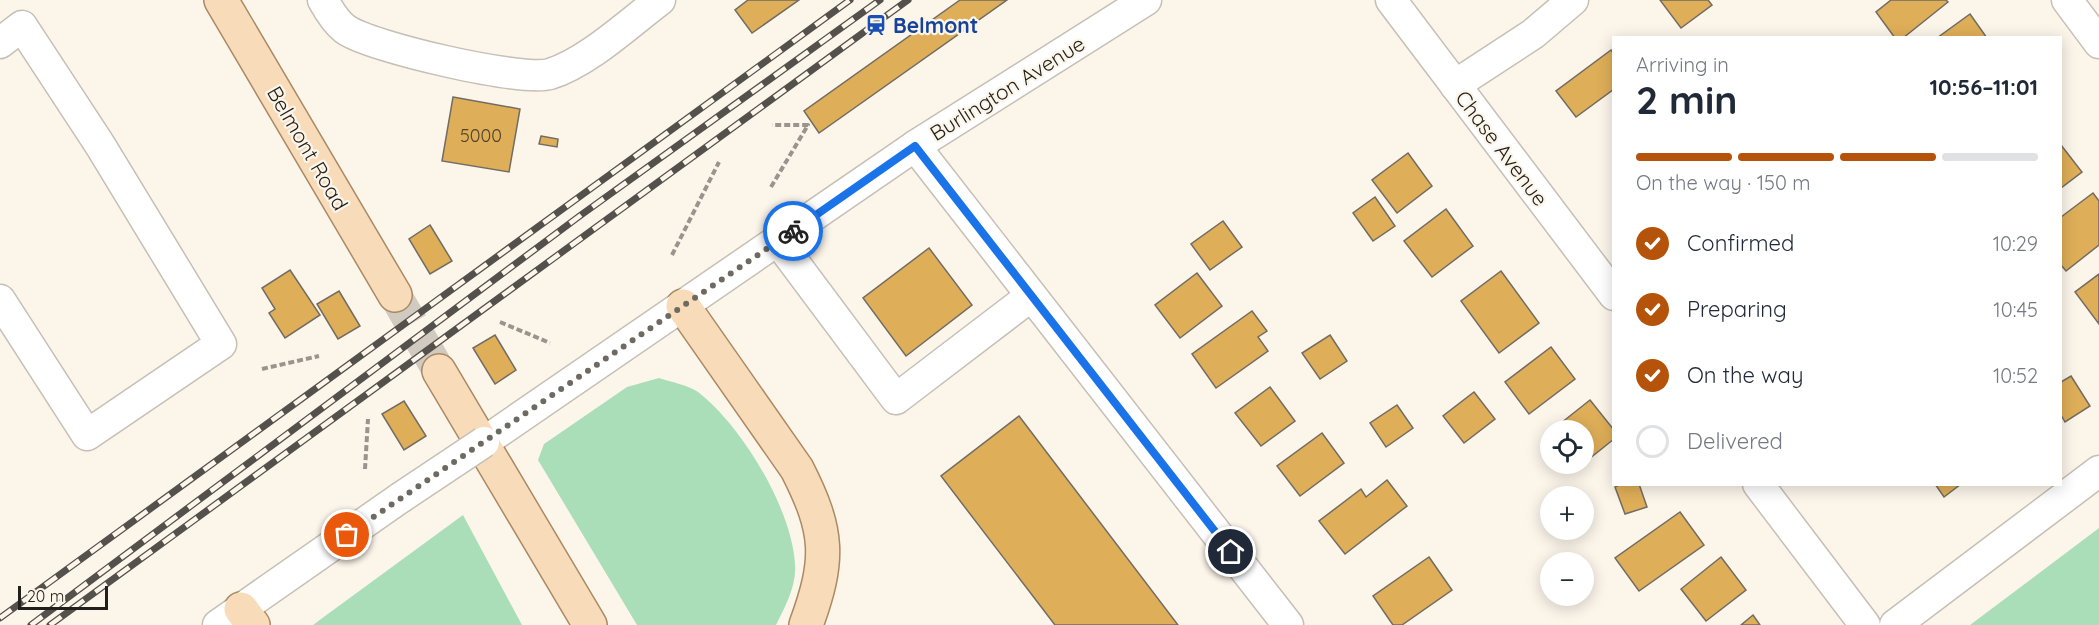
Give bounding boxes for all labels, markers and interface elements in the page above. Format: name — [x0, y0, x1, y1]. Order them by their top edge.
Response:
place label: Belmont — [893, 12, 978, 38]
station icon: Belmont — [864, 13, 888, 37]
street label: Burlington Avenue — [925, 30, 1089, 146]
text: Arriving in — [1636, 52, 1729, 77]
text: 10:56–11:01 — [1929, 73, 2038, 101]
text: 2 min — [1636, 75, 1738, 124]
street label: Belmont Road — [262, 81, 354, 215]
street label: Chase Avenue — [1450, 85, 1554, 211]
house number: 5000 — [460, 124, 502, 147]
text: On the way · 150 m — [1636, 170, 1811, 195]
courier — [763, 201, 823, 261]
icon: bike — [777, 215, 810, 248]
icon: check — [1636, 227, 1669, 260]
text: Confirmed — [1687, 229, 1794, 257]
text: 10:29 — [1993, 231, 2038, 256]
icon: check — [1636, 293, 1669, 326]
text: Preparing — [1687, 295, 1787, 323]
text: 10:45 — [1993, 297, 2038, 322]
icon: check — [1636, 359, 1669, 392]
text: On the way — [1687, 361, 1803, 389]
text: 10:52 — [1993, 363, 2038, 388]
map controls — [1540, 420, 1594, 606]
button: locate — [1540, 420, 1594, 474]
text: Delivered — [1687, 427, 1783, 455]
button: + — [1540, 486, 1594, 540]
pin — [321, 509, 372, 560]
icon: bag — [330, 518, 363, 551]
pin — [1205, 526, 1256, 577]
icon: home — [1214, 535, 1247, 568]
button: − — [1540, 552, 1594, 606]
scale bar — [18, 583, 108, 610]
text: 20 m — [27, 586, 64, 606]

